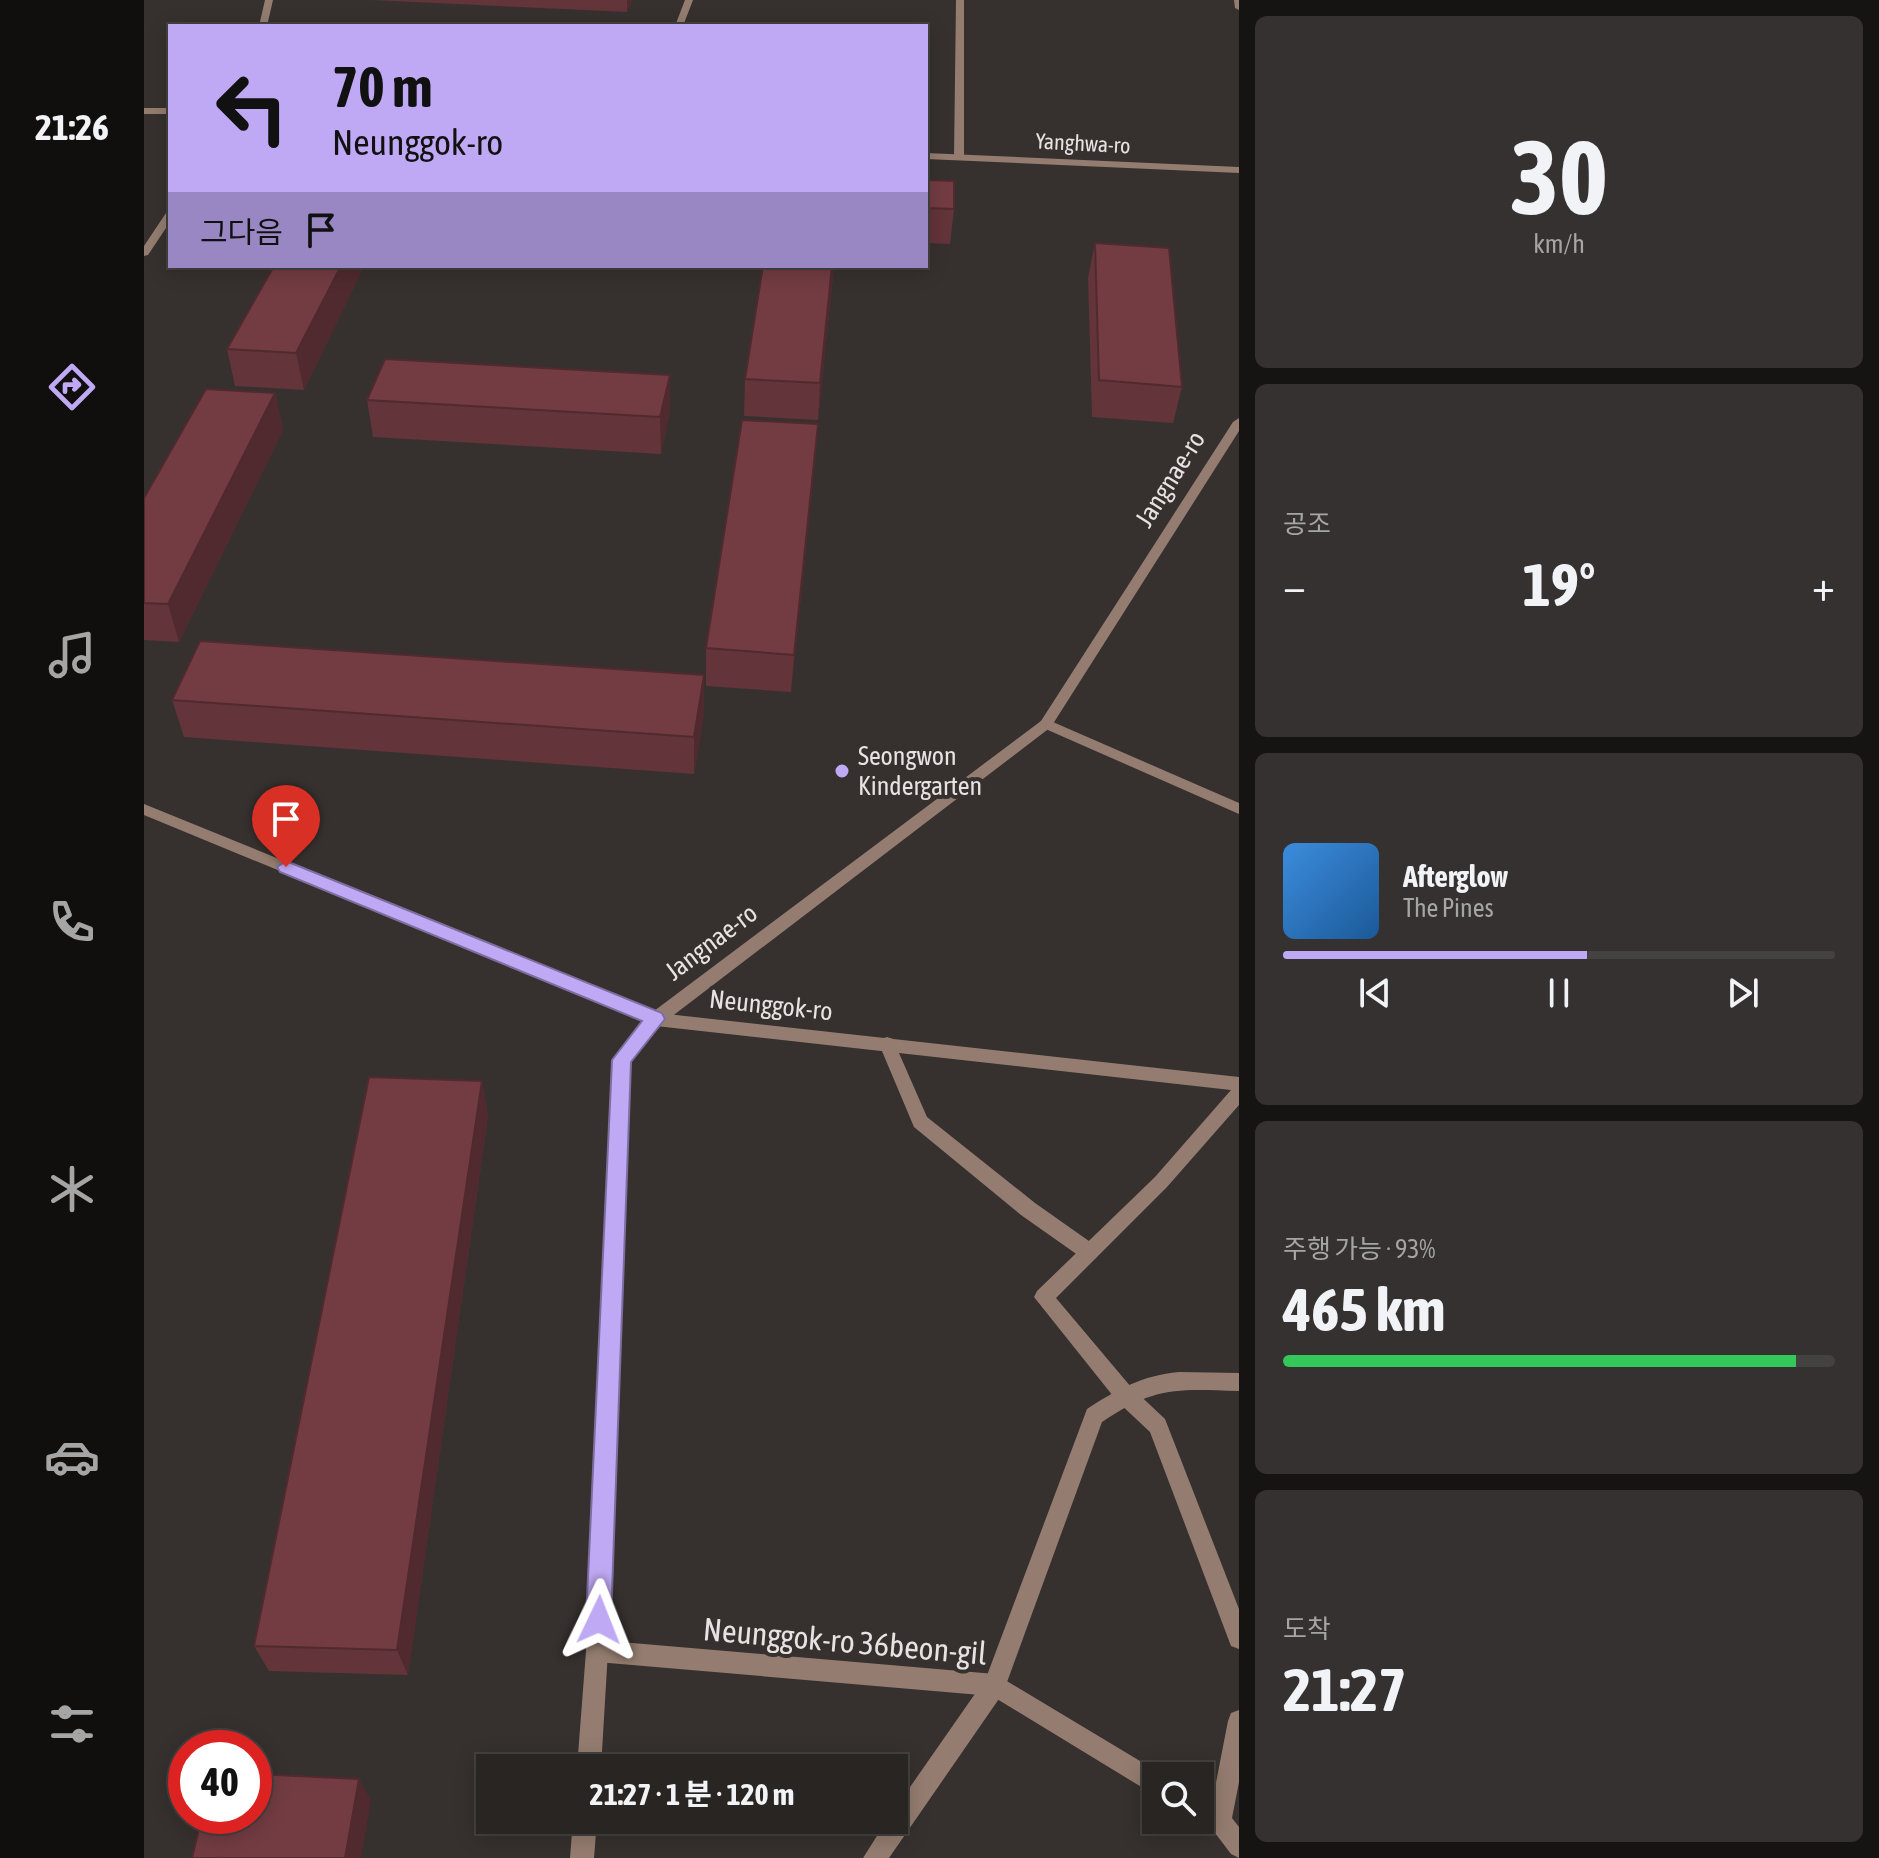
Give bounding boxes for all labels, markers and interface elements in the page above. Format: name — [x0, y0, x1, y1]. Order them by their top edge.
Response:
text: 70 m — [332, 55, 433, 119]
icon: left — [200, 56, 304, 160]
text: 21:26 — [35, 106, 109, 148]
text: 30 — [1510, 117, 1608, 236]
text: Neunggok-ro — [332, 121, 503, 163]
street label: Yanghwa-ro — [1035, 128, 1131, 158]
icon: arrive — [299, 208, 343, 252]
text: 그다음 — [200, 215, 283, 249]
text: km/h — [1533, 229, 1585, 259]
icon: directions — [44, 359, 100, 415]
street label: Jangnae-ro — [1129, 426, 1211, 532]
text: 공조 — [1283, 509, 1331, 539]
text: 19° — [1523, 550, 1595, 619]
text: − — [1283, 560, 1306, 610]
text: + — [1812, 560, 1835, 610]
icon: music — [44, 627, 100, 683]
place label: Seongwon Kindergarten — [858, 741, 982, 801]
marker: Seongwon Kindergarten — [833, 762, 851, 780]
pin — [252, 785, 320, 867]
icon: arrive — [264, 797, 308, 841]
text: Afterglow — [1403, 859, 1508, 893]
text: The Pines — [1403, 893, 1494, 923]
icon: phone — [44, 894, 100, 950]
street label: Jangnae-ro — [659, 898, 763, 986]
icon: previous — [1353, 971, 1397, 1015]
icon: pause — [1537, 971, 1581, 1015]
icon: next — [1721, 971, 1765, 1015]
street label: Neunggok-ro — [708, 984, 834, 1026]
icon: climate — [44, 1161, 100, 1217]
text: 주행 가능 · 93% — [1283, 1234, 1436, 1264]
text: 465 km — [1283, 1275, 1445, 1344]
icon: car — [44, 1429, 100, 1485]
position arrow — [557, 1578, 641, 1662]
street label: Neunggok-ro 36beon-gil — [702, 1610, 989, 1672]
text: 도착 — [1283, 1614, 1331, 1644]
text: 21:27 — [1283, 1655, 1406, 1724]
icon: filters — [44, 1696, 100, 1752]
speed limit sign: 40 — [168, 1730, 272, 1834]
map controls — [1142, 1762, 1214, 1834]
button: search — [1142, 1762, 1214, 1834]
text: 21:27 · 1 분 · 120 m — [590, 1777, 794, 1811]

